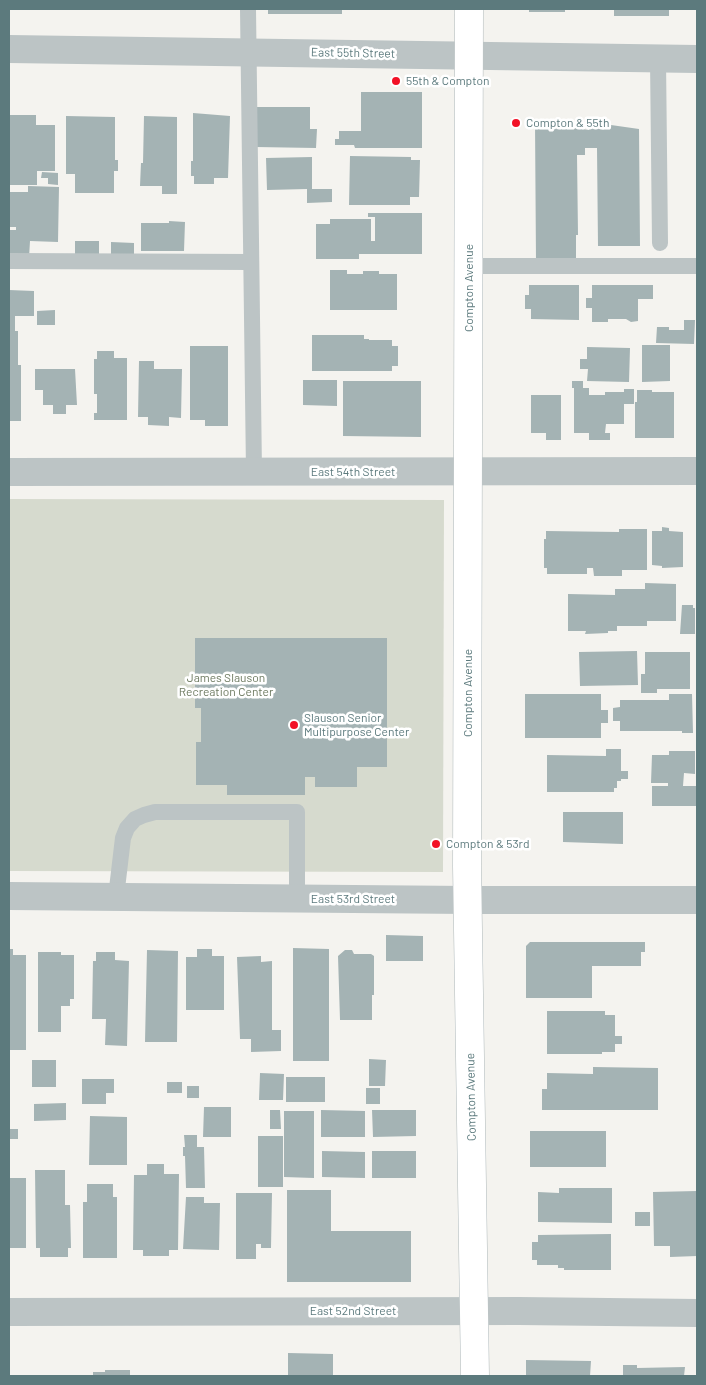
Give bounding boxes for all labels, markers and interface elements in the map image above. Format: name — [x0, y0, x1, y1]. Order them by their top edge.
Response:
street label: East 55th Street — [311, 45, 395, 61]
place label: 55th & Compton — [406, 74, 489, 88]
marker: 55th & Compton — [390, 75, 402, 87]
place label: Compton & 55th — [526, 116, 609, 130]
marker: Compton & 55th — [510, 117, 522, 129]
street label: Compton Avenue — [462, 244, 476, 332]
street label: East 54th Street — [311, 465, 395, 479]
street label: Compton Avenue — [461, 649, 475, 737]
park label: James Slauson Recreation Center — [179, 671, 273, 699]
place label: Slauson Senior Multipurpose Center — [304, 711, 409, 739]
marker: Slauson Senior Multipurpose Center — [288, 719, 300, 731]
place label: Compton & 53rd — [446, 837, 529, 851]
marker: Compton & 53rd — [430, 838, 442, 850]
street label: East 53rd Street — [311, 892, 395, 906]
street label: Compton Avenue — [463, 1053, 479, 1141]
street label: East 52nd Street — [310, 1304, 396, 1318]

